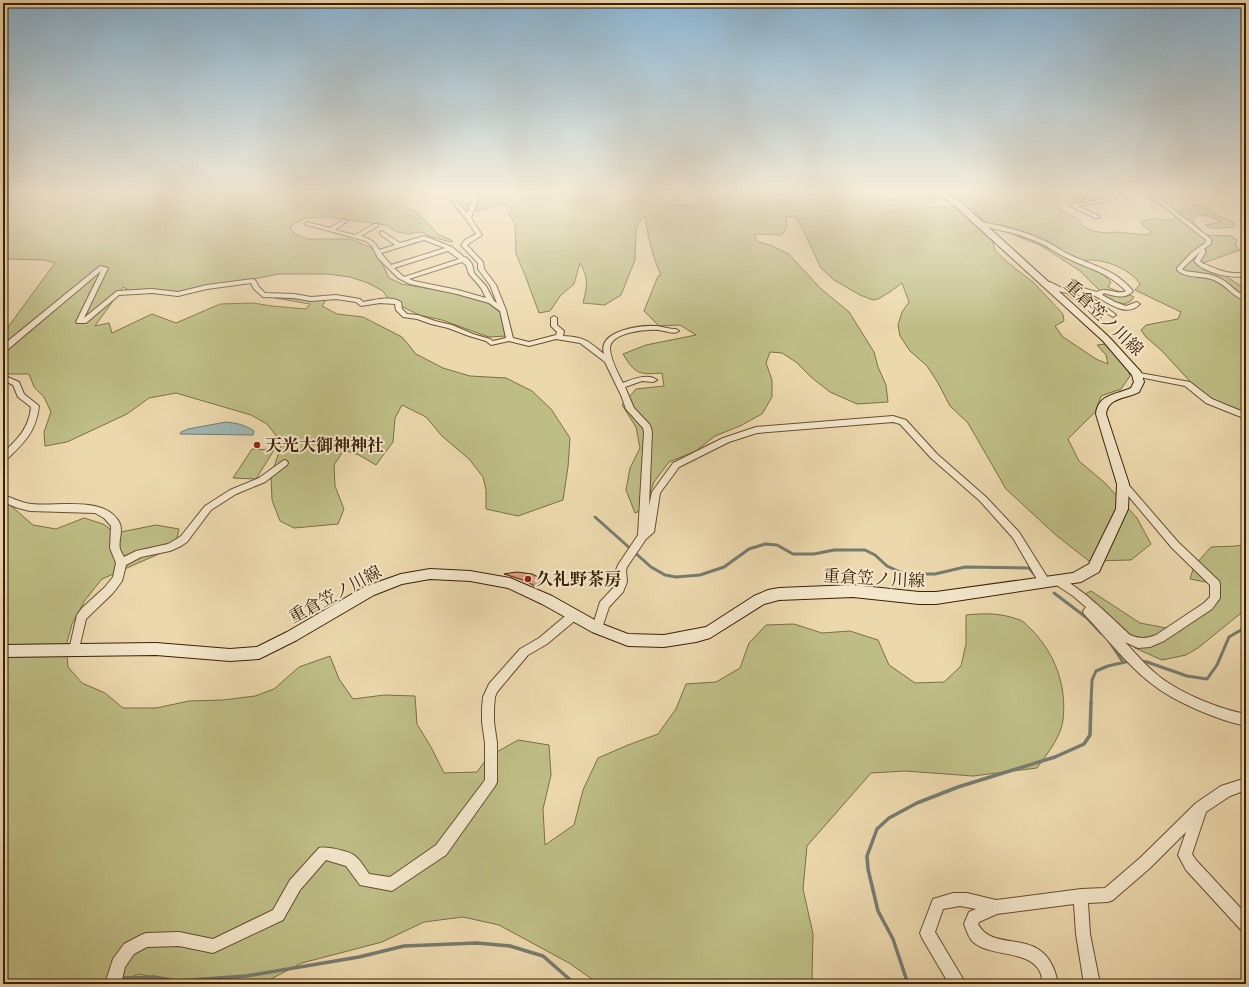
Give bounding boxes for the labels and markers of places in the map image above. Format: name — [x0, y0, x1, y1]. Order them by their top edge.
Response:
place label: 天光大御神神社 — [265, 435, 384, 459]
marker: 天光大御神神社 — [252, 440, 262, 450]
place label: 久礼野茶房 — [536, 569, 621, 593]
marker: 久礼野茶房 — [523, 574, 533, 584]

